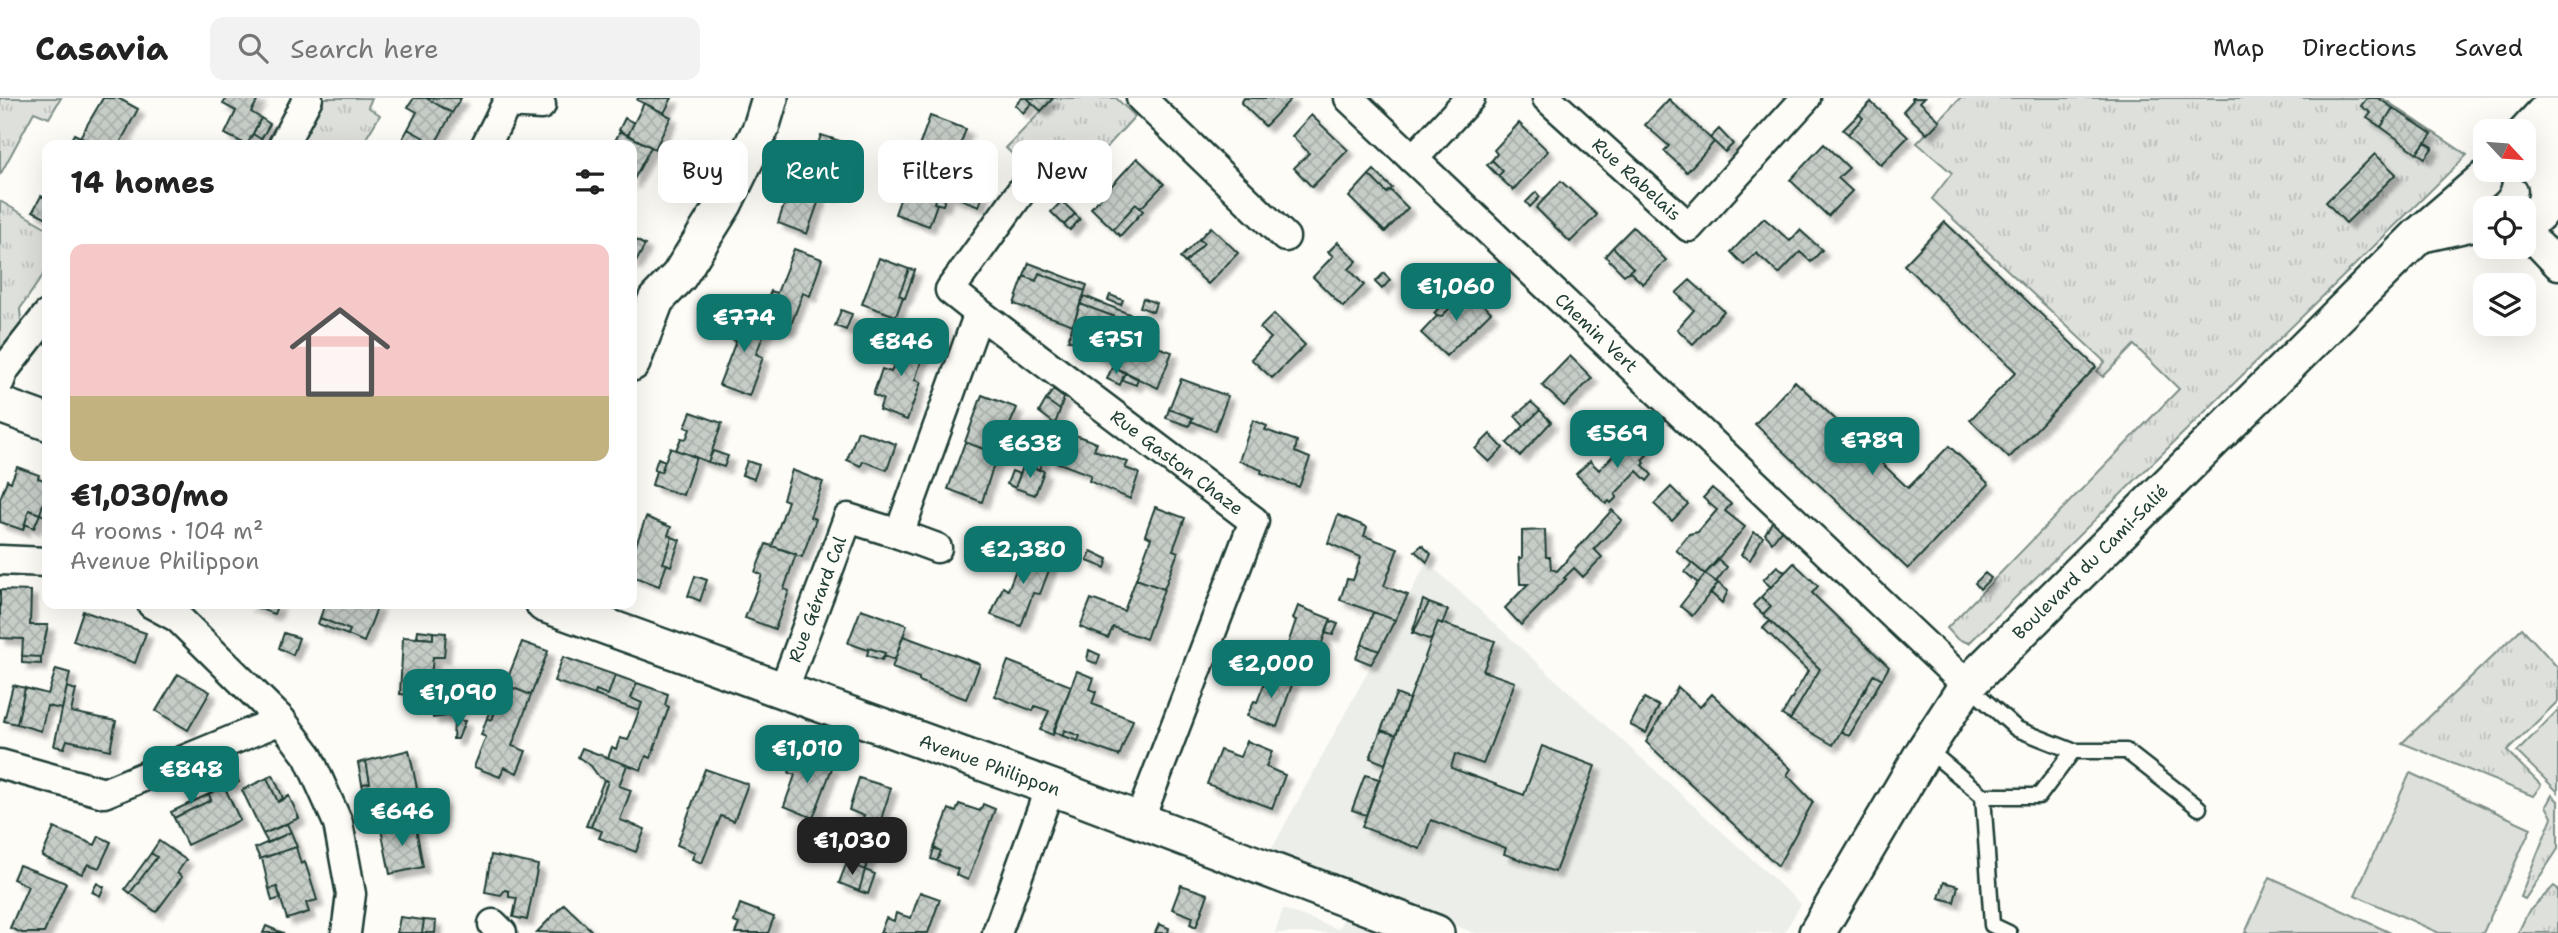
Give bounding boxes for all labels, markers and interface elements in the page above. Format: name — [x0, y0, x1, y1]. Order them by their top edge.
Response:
search box — [210, 17, 700, 80]
text: Casavia — [35, 26, 168, 71]
icon: search — [234, 29, 272, 67]
text: Search here — [290, 31, 439, 66]
text: Map — [2213, 32, 2264, 64]
text: Directions — [2302, 32, 2417, 64]
text: Saved — [2455, 32, 2523, 64]
north arrow — [2473, 119, 2536, 182]
map controls — [2473, 119, 2536, 336]
street label: Rue Rabelais — [1587, 133, 1686, 226]
chip: Buy — [658, 140, 748, 203]
chip: Rent — [762, 140, 864, 203]
chip: Filters — [878, 140, 998, 203]
chip: New — [1012, 140, 1112, 203]
text: 14 homes — [70, 162, 215, 203]
icon: filters — [571, 163, 609, 201]
button: locate — [2473, 196, 2536, 259]
pin: €1,060 — [1399, 264, 1513, 323]
text: €1,060 — [1417, 271, 1495, 301]
button: layers — [2473, 273, 2536, 336]
street label: Chemin Vert — [1550, 288, 1643, 378]
icon: home — [277, 289, 403, 415]
pin: €774 — [703, 294, 785, 354]
text: €774 — [713, 302, 775, 332]
pin: €751 — [1075, 316, 1157, 376]
pin: €846 — [860, 318, 942, 378]
text: €751 — [1089, 324, 1143, 354]
text: €846 — [869, 326, 933, 356]
street label: Rue Gaston Chaze — [1105, 405, 1248, 521]
pin: €569 — [1576, 410, 1658, 470]
text: €569 — [1586, 418, 1648, 448]
pin: €789 — [1831, 418, 1913, 477]
pin: €638 — [989, 420, 1071, 480]
text: €789 — [1840, 425, 1904, 455]
text: €638 — [998, 428, 1062, 458]
text: €1,030/mo — [70, 475, 229, 516]
street label: Boulevard du Cami-Salié — [2007, 479, 2174, 645]
text: 4 rooms · 104 m² — [70, 516, 263, 546]
pin: €2,380 — [966, 526, 1080, 586]
street label: Rue Gérard Cal — [783, 532, 852, 666]
text: €2,380 — [980, 534, 1066, 564]
text: Avenue Philippon — [70, 546, 259, 576]
pin: €2,000 — [1214, 640, 1328, 700]
text: €2,000 — [1228, 648, 1314, 678]
pin: €1,090 — [401, 670, 515, 729]
text: €1,090 — [419, 677, 497, 707]
pin: €1,010 — [750, 726, 864, 785]
street label: Avenue Philippon — [916, 729, 1064, 802]
text: €1,010 — [771, 733, 843, 763]
pin: €848 — [150, 746, 232, 806]
text: €848 — [159, 754, 223, 784]
pin: €646 — [361, 788, 443, 848]
text: €646 — [370, 796, 434, 826]
pin: €1,030 — [795, 818, 909, 877]
text: €1,030 — [813, 825, 891, 855]

